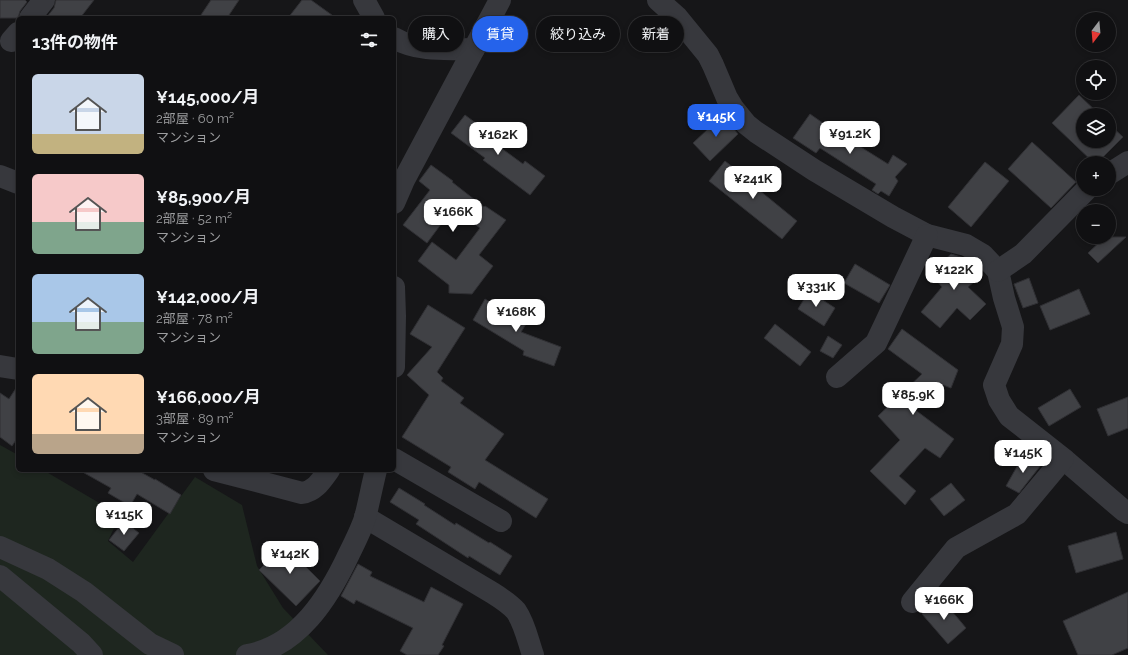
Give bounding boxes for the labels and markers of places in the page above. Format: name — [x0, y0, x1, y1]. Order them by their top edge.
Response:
pin: ¥145K — [688, 104, 744, 138]
pin: ¥91.2K — [817, 121, 883, 155]
pin: ¥162K — [470, 122, 526, 156]
pin: ¥241K — [725, 166, 781, 200]
pin: ¥166K — [425, 199, 481, 233]
pin: ¥122K — [926, 257, 982, 291]
pin: ¥331K — [788, 274, 844, 308]
pin: ¥168K — [488, 299, 544, 333]
pin: ¥85.9K — [880, 382, 946, 416]
pin: ¥145K — [995, 440, 1051, 474]
pin: ¥115K — [96, 502, 152, 536]
pin: ¥142K — [262, 541, 318, 575]
pin: ¥166K — [916, 587, 972, 621]

